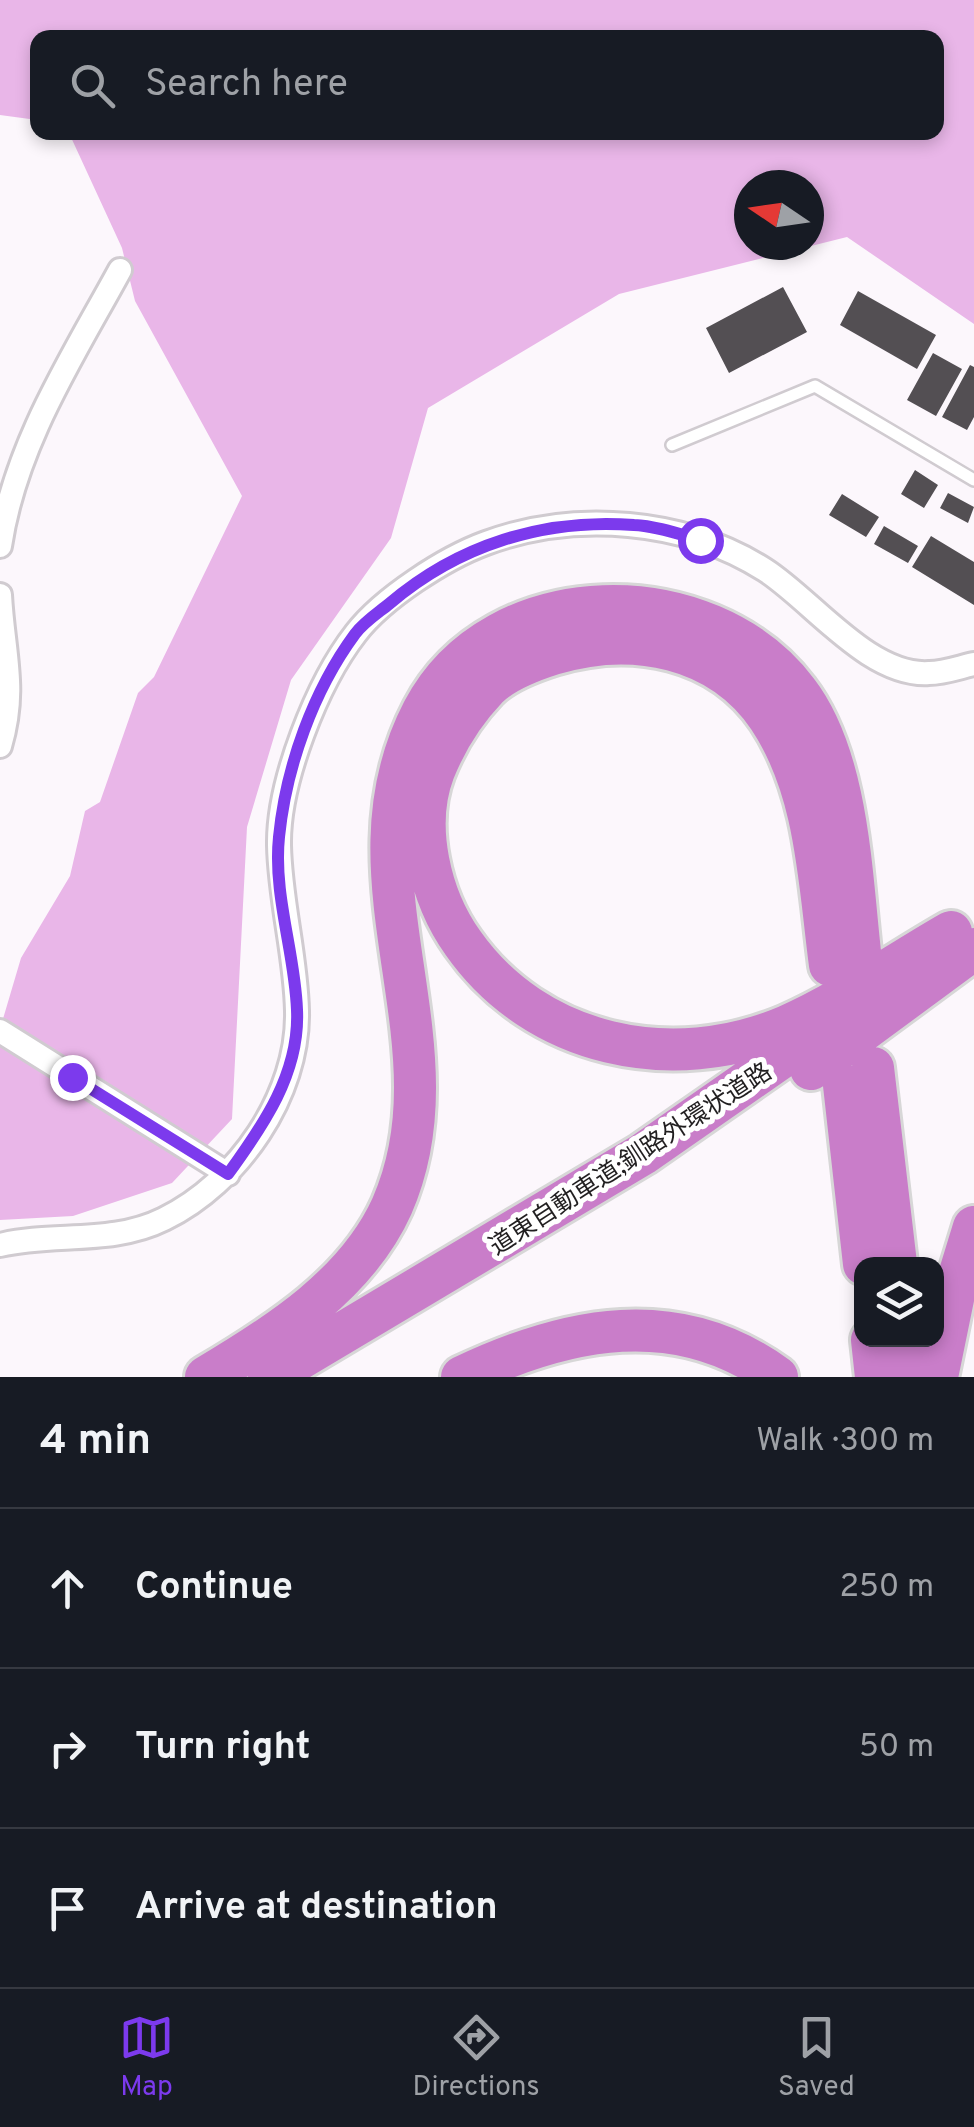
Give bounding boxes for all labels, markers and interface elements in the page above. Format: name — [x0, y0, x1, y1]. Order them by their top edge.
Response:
search box — [30, 30, 944, 140]
icon: search — [65, 58, 120, 113]
text: Search here — [145, 61, 348, 110]
north arrow — [734, 170, 824, 260]
route start — [678, 518, 724, 564]
route end — [50, 1055, 96, 1101]
street label: 道東自動車道;釧路外環状道路 — [484, 1057, 779, 1264]
map controls — [854, 1257, 944, 1347]
button: layers — [854, 1257, 944, 1347]
text: 4 min — [40, 1416, 151, 1469]
text: Walk · 300 m — [756, 1422, 934, 1462]
icon: ahead — [40, 1561, 95, 1616]
text: Continue — [135, 1564, 293, 1613]
text: 250 m — [839, 1568, 934, 1608]
icon: right — [40, 1721, 95, 1776]
text: Turn right — [135, 1724, 310, 1773]
text: 50 m — [859, 1728, 934, 1768]
icon: arrive — [40, 1881, 95, 1936]
text: Arrive at destination — [135, 1884, 498, 1933]
tab: Map — [119, 2010, 174, 2106]
tab: Directions — [412, 2010, 540, 2106]
tab: Saved — [778, 2010, 855, 2106]

